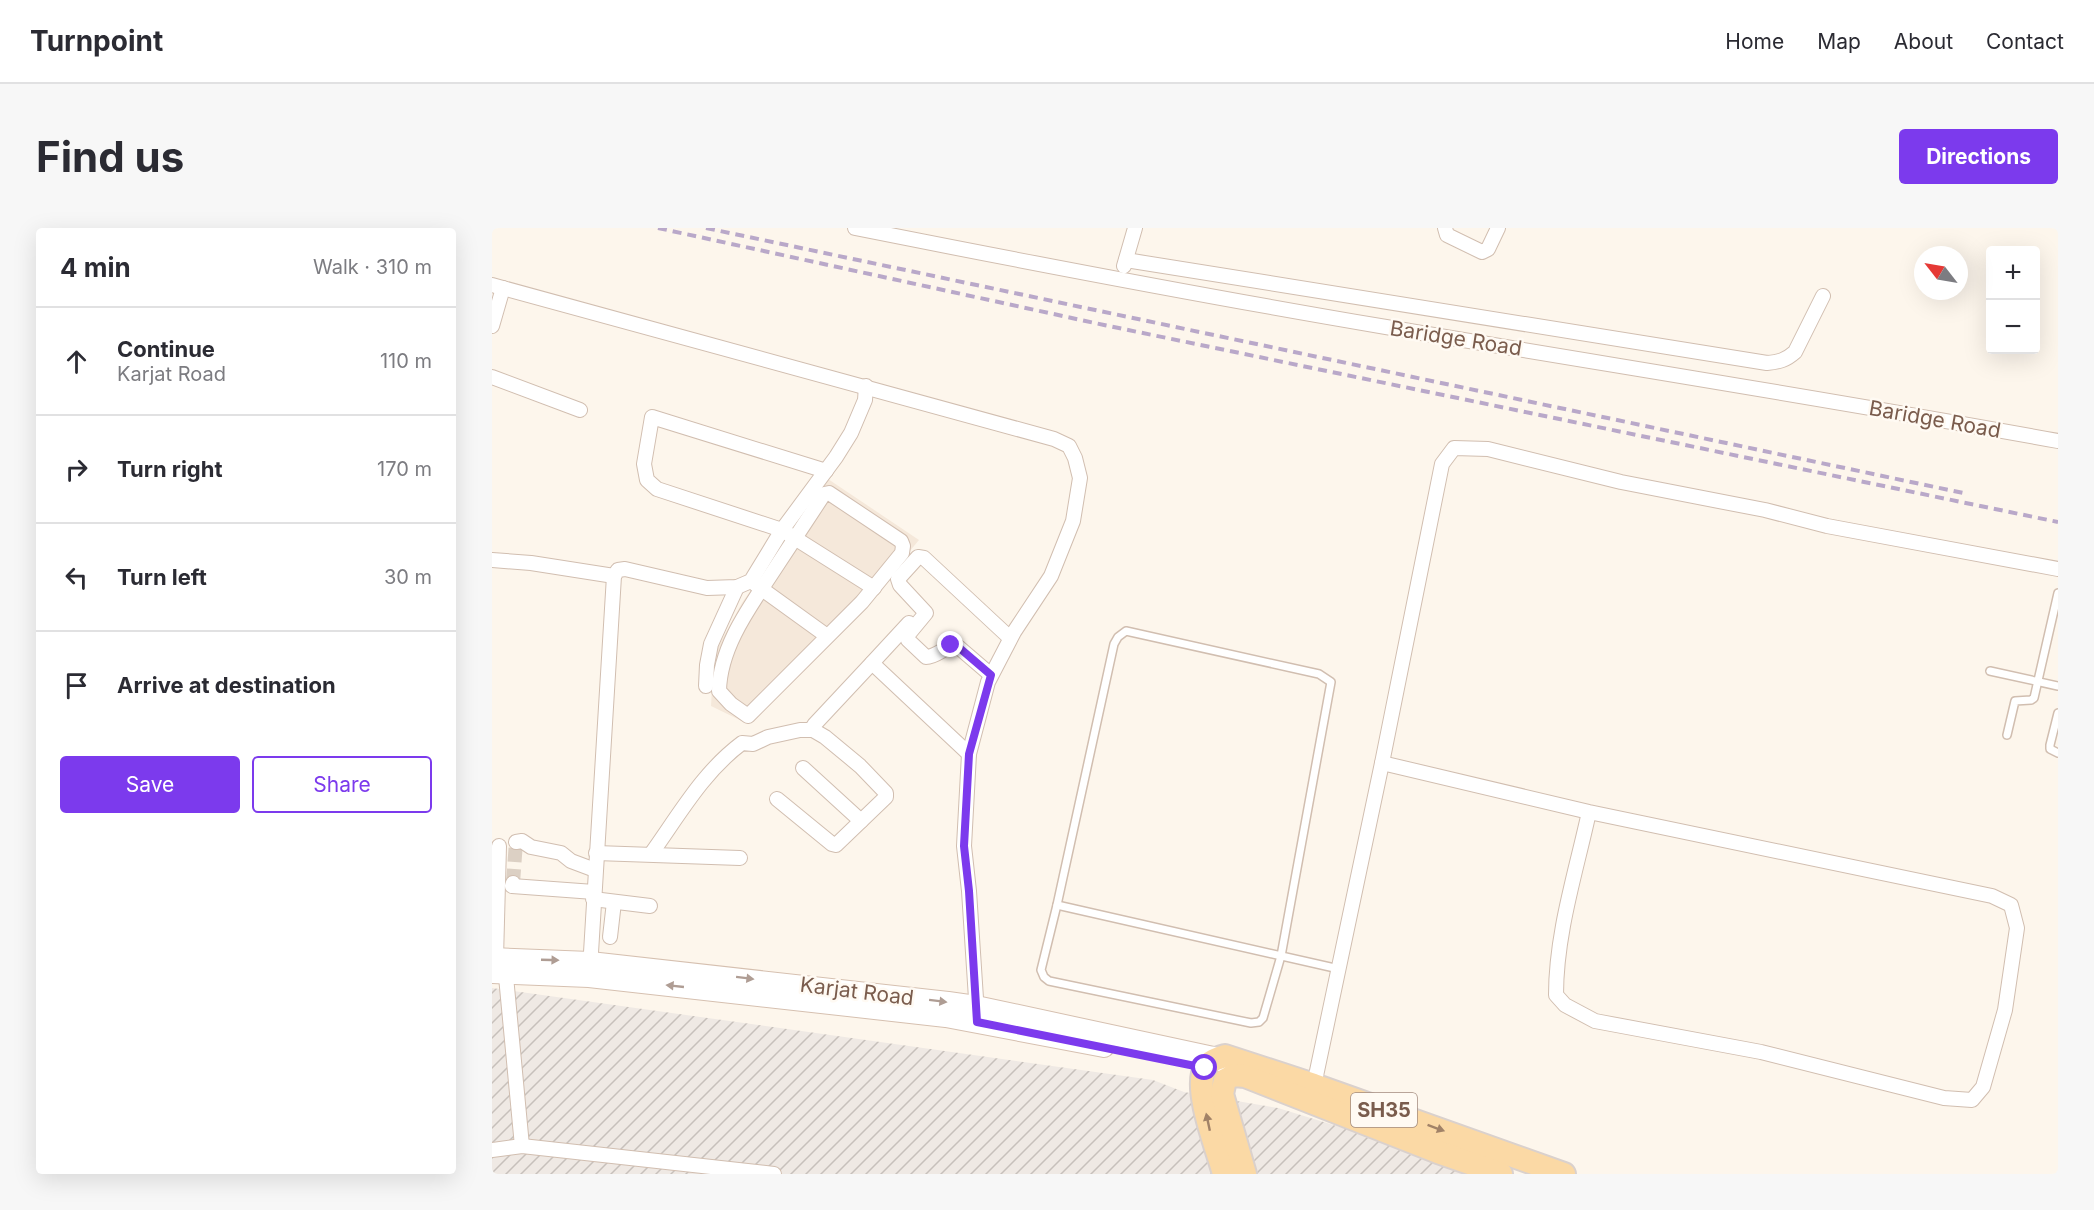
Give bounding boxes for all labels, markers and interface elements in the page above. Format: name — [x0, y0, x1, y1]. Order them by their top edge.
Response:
text: Turnpoint — [30, 24, 163, 58]
text: Home — [1725, 29, 1784, 54]
text: Map — [1817, 29, 1861, 54]
text: About — [1894, 29, 1953, 54]
text: Contact — [1986, 29, 2064, 54]
button: Directions — [1899, 129, 2058, 184]
text: Find us — [36, 131, 184, 182]
north arrow — [1914, 246, 1968, 300]
map controls — [1986, 246, 2040, 354]
button: + — [1986, 246, 2040, 300]
text: 4 min — [60, 252, 131, 283]
text: Walk · 310 m — [313, 255, 432, 279]
button: − — [1986, 300, 2040, 354]
street label: Baridge Road — [1388, 315, 1524, 361]
text: Continue — [117, 336, 215, 362]
icon: ahead — [60, 345, 93, 378]
text: 110 m — [380, 349, 432, 373]
text: Karjat Road — [117, 362, 226, 386]
street label: Baridge Road — [1867, 395, 2003, 443]
icon: right — [60, 453, 93, 486]
text: Turn right — [117, 456, 223, 482]
text: 170 m — [377, 457, 432, 481]
icon: left — [60, 561, 93, 594]
text: Turn left — [117, 564, 207, 590]
text: 30 m — [384, 565, 432, 589]
route end — [937, 631, 963, 657]
icon: arrive — [60, 669, 93, 702]
text: Arrive at destination — [117, 672, 336, 698]
button: Save — [60, 756, 240, 813]
button: Share — [252, 756, 432, 813]
one-way arrow — [541, 955, 560, 965]
street label: Karjat Road — [799, 972, 915, 1010]
one-way arrow — [735, 973, 754, 983]
one-way arrow — [665, 981, 684, 991]
one-way arrow — [929, 996, 948, 1006]
route start — [1191, 1054, 1217, 1080]
road number: SH35 — [1351, 1093, 1417, 1127]
one-way arrow — [1203, 1112, 1213, 1131]
one-way arrow — [1428, 1124, 1446, 1134]

